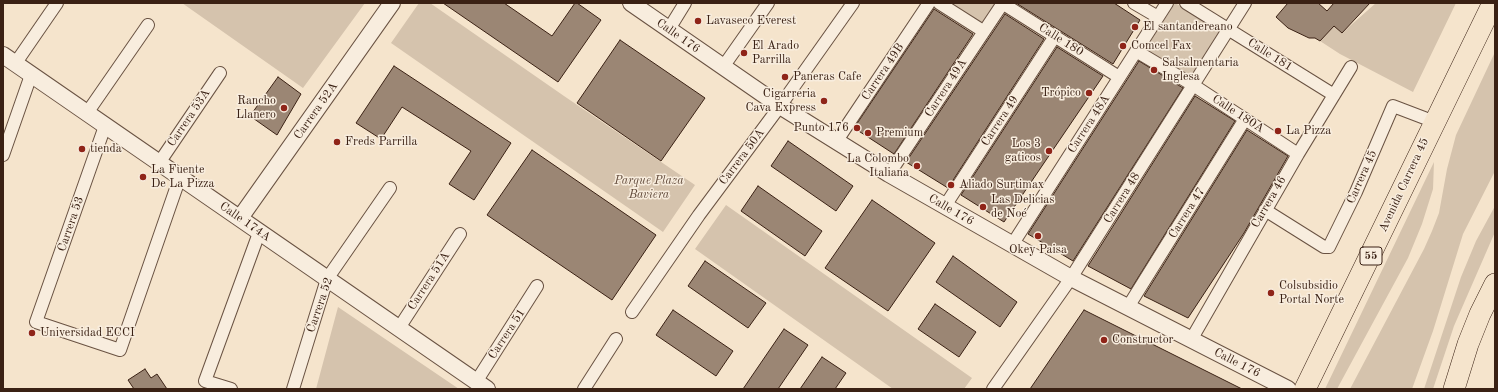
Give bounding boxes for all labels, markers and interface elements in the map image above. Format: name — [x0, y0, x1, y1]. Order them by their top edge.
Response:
place label: Lavaseco Everest — [706, 14, 796, 28]
street label: Calle 176 — [653, 16, 703, 56]
marker: Lavaseco Everest — [693, 16, 703, 26]
place label: El santandereano — [1143, 20, 1233, 34]
street label: Calle 180 — [1036, 21, 1086, 59]
marker: El santandereano — [1130, 22, 1140, 32]
street label: Calle 181 — [1245, 36, 1295, 74]
place label: El Arado Parrilla — [752, 39, 799, 67]
place label: Comcel Fax — [1131, 39, 1191, 53]
street label: Carrera 49B — [859, 41, 907, 103]
marker: Comcel Fax — [1118, 41, 1128, 51]
marker: El Arado Parrilla — [739, 48, 749, 58]
street label: Carrera 49A — [922, 56, 970, 120]
place label: Salsalmentaria Inglesa — [1162, 56, 1239, 84]
marker: Salsalmentaria Inglesa — [1149, 65, 1159, 75]
place label: Paneras Cafe — [793, 70, 861, 84]
marker: Paneras Cafe — [780, 72, 790, 82]
street label: Carrera 52A — [291, 80, 341, 142]
street label: Carrera 53A — [164, 86, 214, 150]
place label: Trópico — [1041, 86, 1081, 100]
place label: Cigarreria Cava Express — [746, 87, 816, 115]
marker: Trópico — [1084, 88, 1094, 98]
street label: Carrera 48A — [1065, 92, 1113, 156]
street label: Calle 180A — [1209, 92, 1267, 136]
street label: Carrera 49 — [978, 93, 1022, 149]
place label: Rancho Llanero — [236, 94, 276, 122]
marker: Cigarreria Cava Express — [819, 96, 829, 106]
marker: Rancho Llanero — [279, 103, 289, 113]
place label: Punto 176 — [794, 121, 849, 135]
marker: Punto 176 — [852, 123, 862, 133]
place label: La Pizza — [1286, 124, 1331, 138]
street label: Carrera 50A — [716, 126, 768, 188]
place label: Premium — [876, 126, 923, 140]
marker: La Pizza — [1273, 126, 1283, 136]
marker: Premium — [863, 128, 873, 138]
place label: Freds Parrilla — [345, 135, 417, 149]
street label: Avenida Carrera 45 — [1376, 136, 1432, 234]
marker: Freds Parrilla — [332, 137, 342, 147]
place label: Los 3 gaticos — [1005, 137, 1041, 165]
place label: tienda — [90, 142, 122, 156]
marker: tienda — [77, 144, 87, 154]
marker: Los 3 gaticos — [1044, 146, 1054, 156]
street label: Carrera 45 — [1344, 148, 1380, 206]
place label: La Colombo Italiana — [847, 152, 909, 180]
marker: La Colombo Italiana — [912, 161, 922, 171]
place label: La Fuente De La Pizza — [151, 163, 214, 191]
street label: Carrera 48 — [1101, 170, 1143, 226]
marker: La Fuente De La Pizza — [138, 172, 148, 182]
park label: Parque Plaza Baviera — [614, 174, 684, 202]
street label: Carrera 46 — [1248, 174, 1290, 230]
place label: Aliado Surtimax — [959, 178, 1044, 192]
marker: Aliado Surtimax — [946, 180, 956, 190]
street label: Carrera 47 — [1166, 185, 1208, 241]
street label: Calle 176 — [926, 191, 976, 229]
place label: Las Delicias de Noé — [991, 193, 1055, 221]
street label: Carrera 53 — [55, 194, 87, 254]
street label: Calle 174A — [217, 199, 273, 245]
marker: Las Delicias de Noé — [978, 202, 988, 212]
marker: Okey Paisa — [1033, 231, 1043, 241]
place label: Okey Paisa — [1009, 243, 1067, 257]
road number: 55 — [1360, 247, 1382, 265]
street label: Carrera 51A — [405, 249, 453, 313]
street label: Carrera 52 — [304, 275, 336, 335]
place label: Colsubsidio Portal Norte — [1279, 279, 1344, 307]
marker: Colsubsidio Portal Norte — [1266, 288, 1276, 298]
street label: Carrera 51 — [485, 306, 529, 362]
place label: Universidad ECCI — [40, 326, 135, 340]
marker: Universidad ECCI — [27, 328, 37, 338]
place label: Constructor — [1112, 333, 1174, 347]
marker: Constructor — [1099, 335, 1109, 345]
street label: Calle 176 — [1211, 345, 1263, 381]

